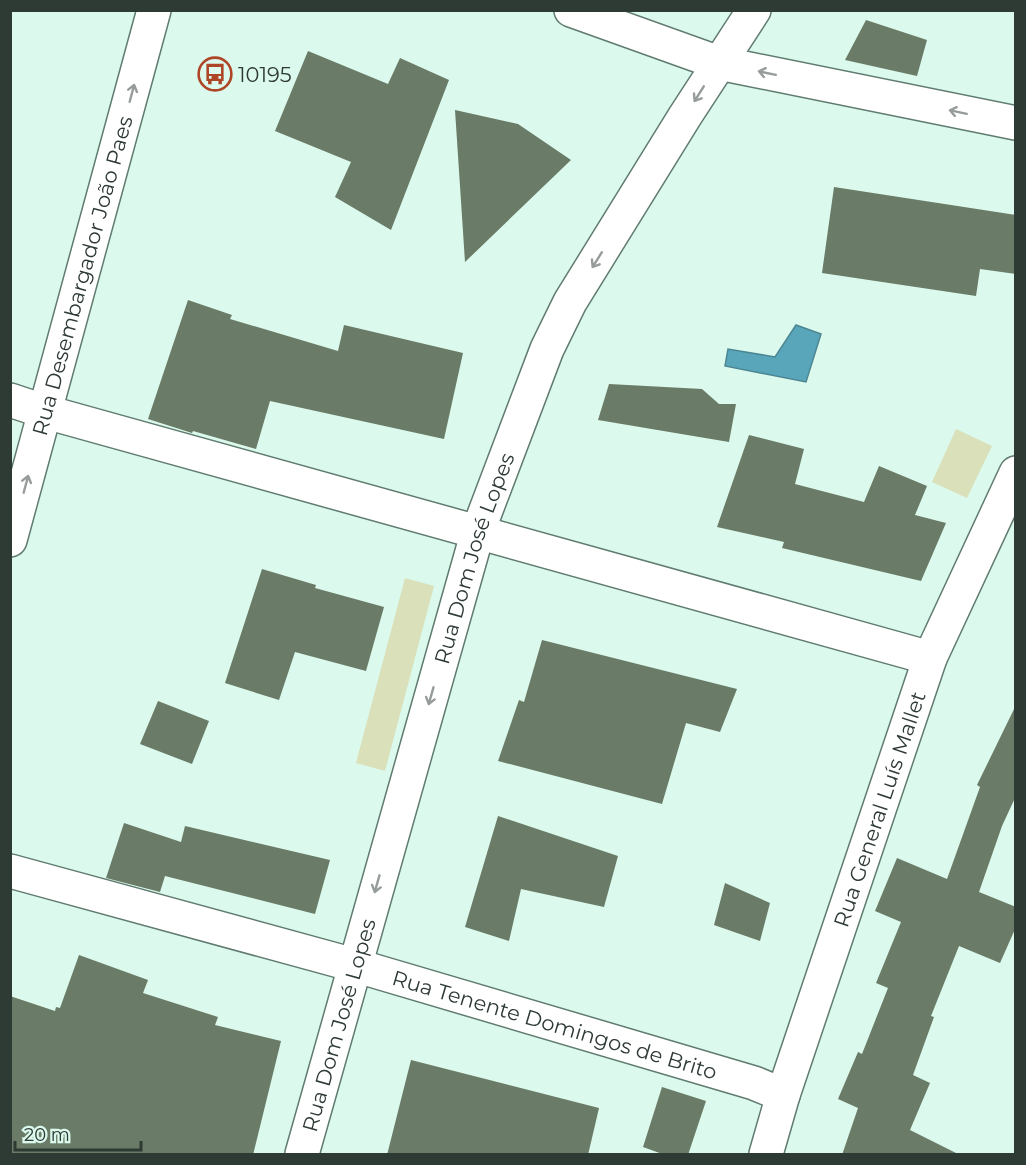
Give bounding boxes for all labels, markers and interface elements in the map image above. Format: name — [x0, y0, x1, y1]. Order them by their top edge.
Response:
bus stop icon: 10195 — [197, 56, 233, 92]
place label: 10195 — [238, 62, 292, 87]
one-way arrow — [758, 67, 777, 78]
one-way arrow — [126, 84, 138, 103]
one-way arrow — [692, 85, 704, 102]
one-way arrow — [949, 106, 968, 117]
street label: Rua Desembargador João Paes — [26, 113, 137, 438]
one-way arrow — [590, 252, 603, 269]
street label: Rua Dom José Lopes — [429, 449, 519, 667]
one-way arrow — [21, 475, 32, 494]
one-way arrow — [425, 686, 436, 705]
street label: Rua General Luís Mallet — [828, 688, 930, 930]
one-way arrow — [371, 874, 382, 893]
street label: Rua Dom José Lopes — [296, 916, 380, 1134]
street label: Rua Tenente Domingos de Brito — [389, 964, 720, 1084]
scale bar — [15, 1114, 141, 1152]
text: 20 m — [24, 1124, 70, 1146]

